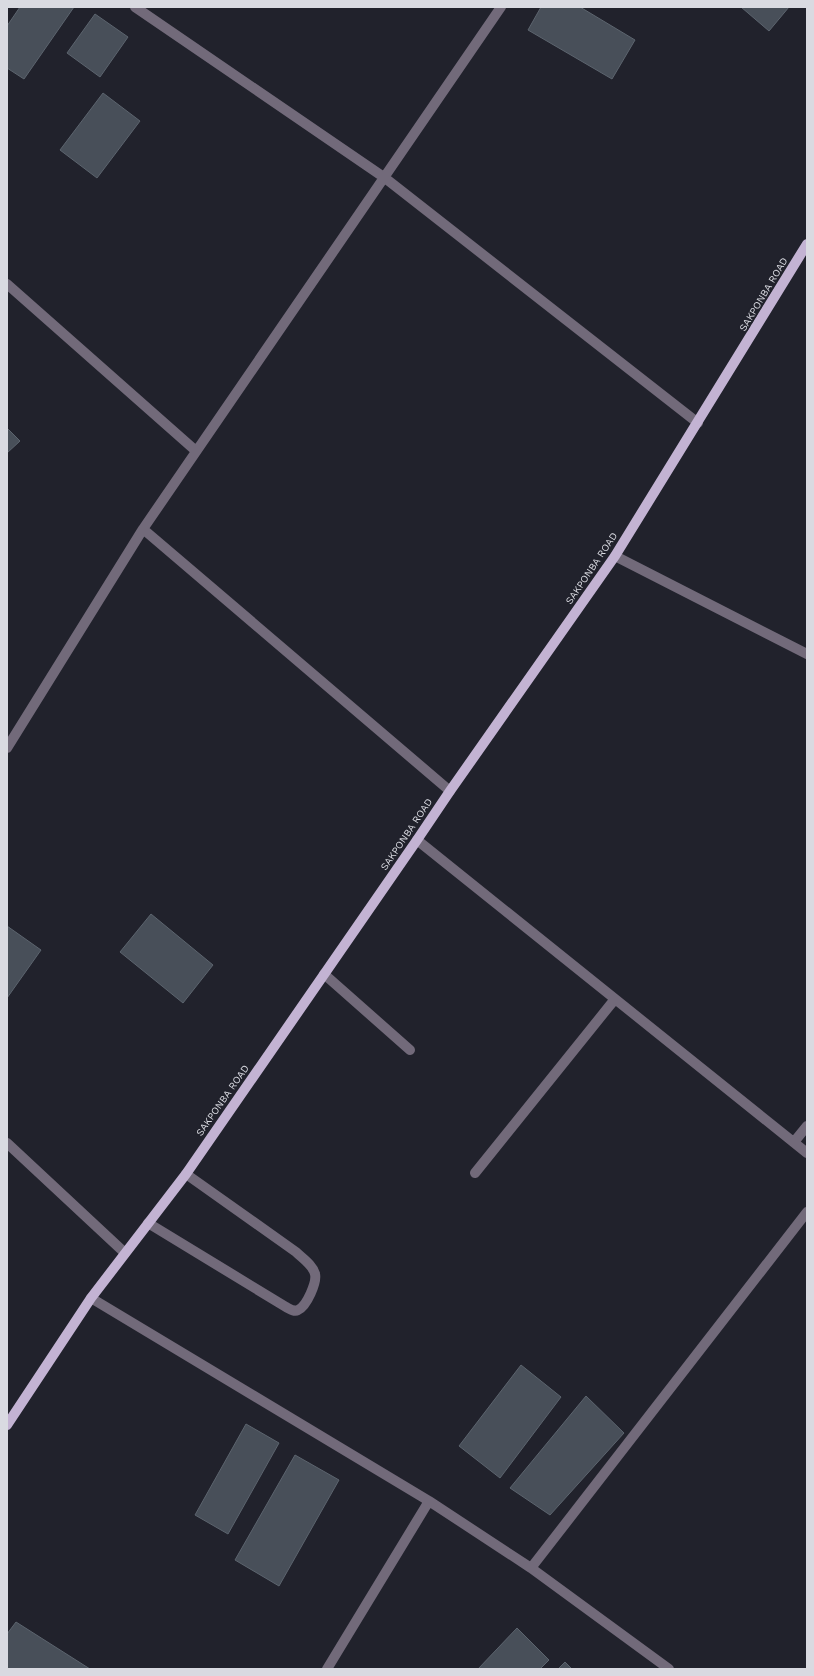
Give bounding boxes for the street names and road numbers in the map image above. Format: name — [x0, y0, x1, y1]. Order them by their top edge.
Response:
street label: SAKPONBA ROAD — [737, 255, 790, 333]
street label: SAKPONBA ROAD — [563, 530, 619, 606]
street label: SAKPONBA ROAD — [378, 796, 434, 872]
street label: SAKPONBA ROAD — [194, 1063, 251, 1138]

